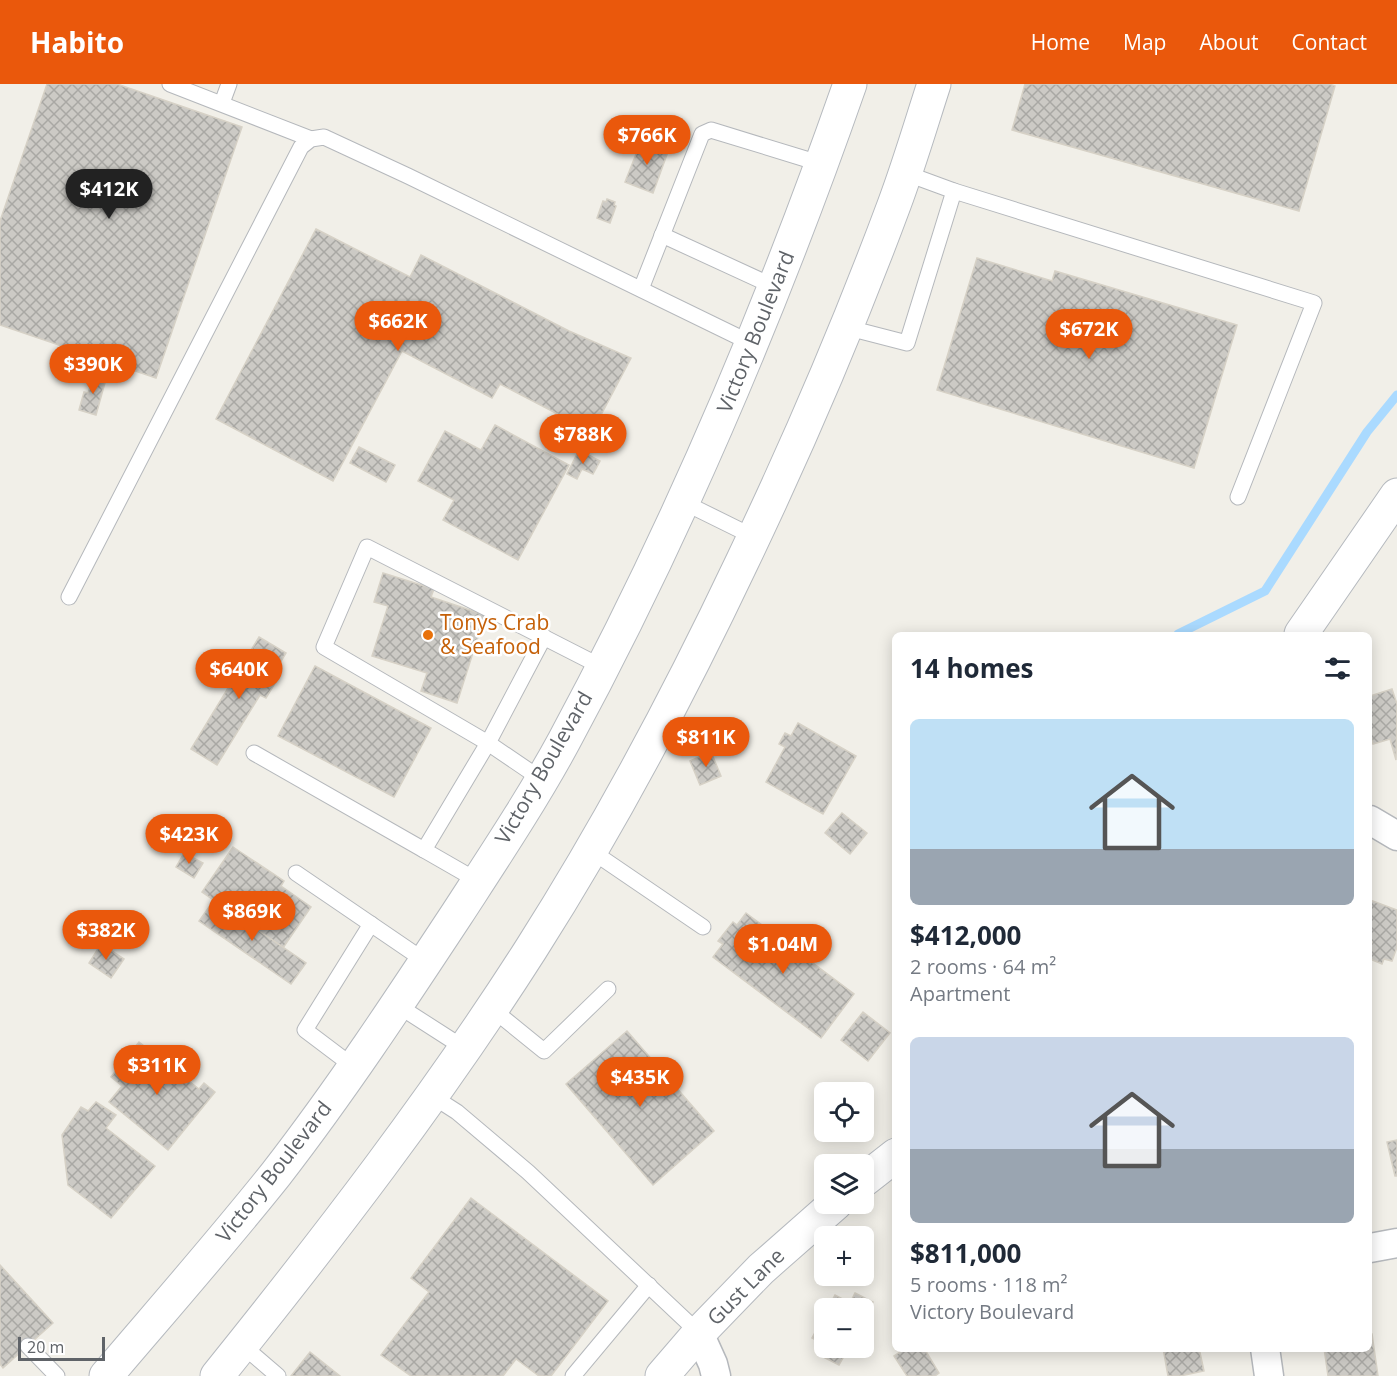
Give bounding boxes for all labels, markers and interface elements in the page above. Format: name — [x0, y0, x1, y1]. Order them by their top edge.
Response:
text: Habito — [30, 23, 124, 61]
text: Home — [1031, 28, 1090, 56]
text: Map — [1123, 28, 1166, 56]
text: About — [1199, 28, 1259, 56]
text: Contact — [1292, 28, 1367, 56]
pin: $766K — [605, 115, 689, 166]
text: $766K — [617, 121, 677, 148]
pin: $412K — [67, 169, 151, 220]
text: $412K — [79, 175, 139, 202]
street label: Victory Boulevard — [710, 246, 800, 417]
pin: $662K — [356, 301, 440, 352]
text: $662K — [368, 307, 428, 334]
pin: $672K — [1047, 309, 1131, 360]
text: $672K — [1059, 315, 1119, 342]
pin: $390K — [51, 344, 135, 395]
text: $390K — [63, 350, 123, 377]
pin: $788K — [541, 414, 625, 465]
text: $788K — [553, 420, 613, 447]
place label: Tonys Crab & Seafood — [440, 608, 549, 660]
marker: Tonys Crab & Seafood — [421, 628, 435, 642]
pin: $640K — [197, 649, 281, 700]
text: 14 homes — [910, 650, 1034, 686]
icon: filters — [1321, 652, 1354, 685]
text: $640K — [209, 655, 269, 682]
street label: Victory Boulevard — [488, 686, 598, 849]
pin: $811K — [664, 717, 748, 768]
text: $811K — [676, 723, 736, 750]
icon: home — [1078, 758, 1186, 866]
pin: $423K — [147, 814, 231, 865]
text: $423K — [159, 820, 219, 847]
pin: $869K — [210, 891, 294, 942]
text: $869K — [222, 897, 282, 924]
pin: $382K — [64, 910, 148, 961]
text: $382K — [76, 916, 136, 943]
text: $412,000 — [910, 917, 1021, 953]
pin: $1.04M — [734, 924, 832, 975]
text: $1.04M — [748, 930, 818, 957]
text: 2 rooms · 64 m² — [910, 953, 1056, 980]
text: Apartment — [910, 980, 1010, 1007]
pin: $311K — [115, 1045, 199, 1096]
text: $311K — [127, 1051, 187, 1078]
pin: $435K — [598, 1057, 682, 1108]
text: $435K — [610, 1063, 670, 1090]
icon: home — [1078, 1076, 1186, 1184]
map controls — [814, 1082, 874, 1358]
button: locate — [814, 1082, 874, 1142]
street label: Victory Boulevard — [209, 1095, 337, 1248]
button: layers — [814, 1154, 874, 1214]
button: + — [814, 1226, 874, 1286]
text: $811,000 — [910, 1235, 1021, 1271]
street label: Gust Lane — [701, 1242, 790, 1331]
text: 5 rooms · 118 m² — [910, 1271, 1068, 1298]
button: − — [814, 1298, 874, 1358]
text: Victory Boulevard — [910, 1298, 1074, 1325]
scale bar — [18, 1334, 105, 1362]
text: 20 m — [27, 1336, 64, 1358]

